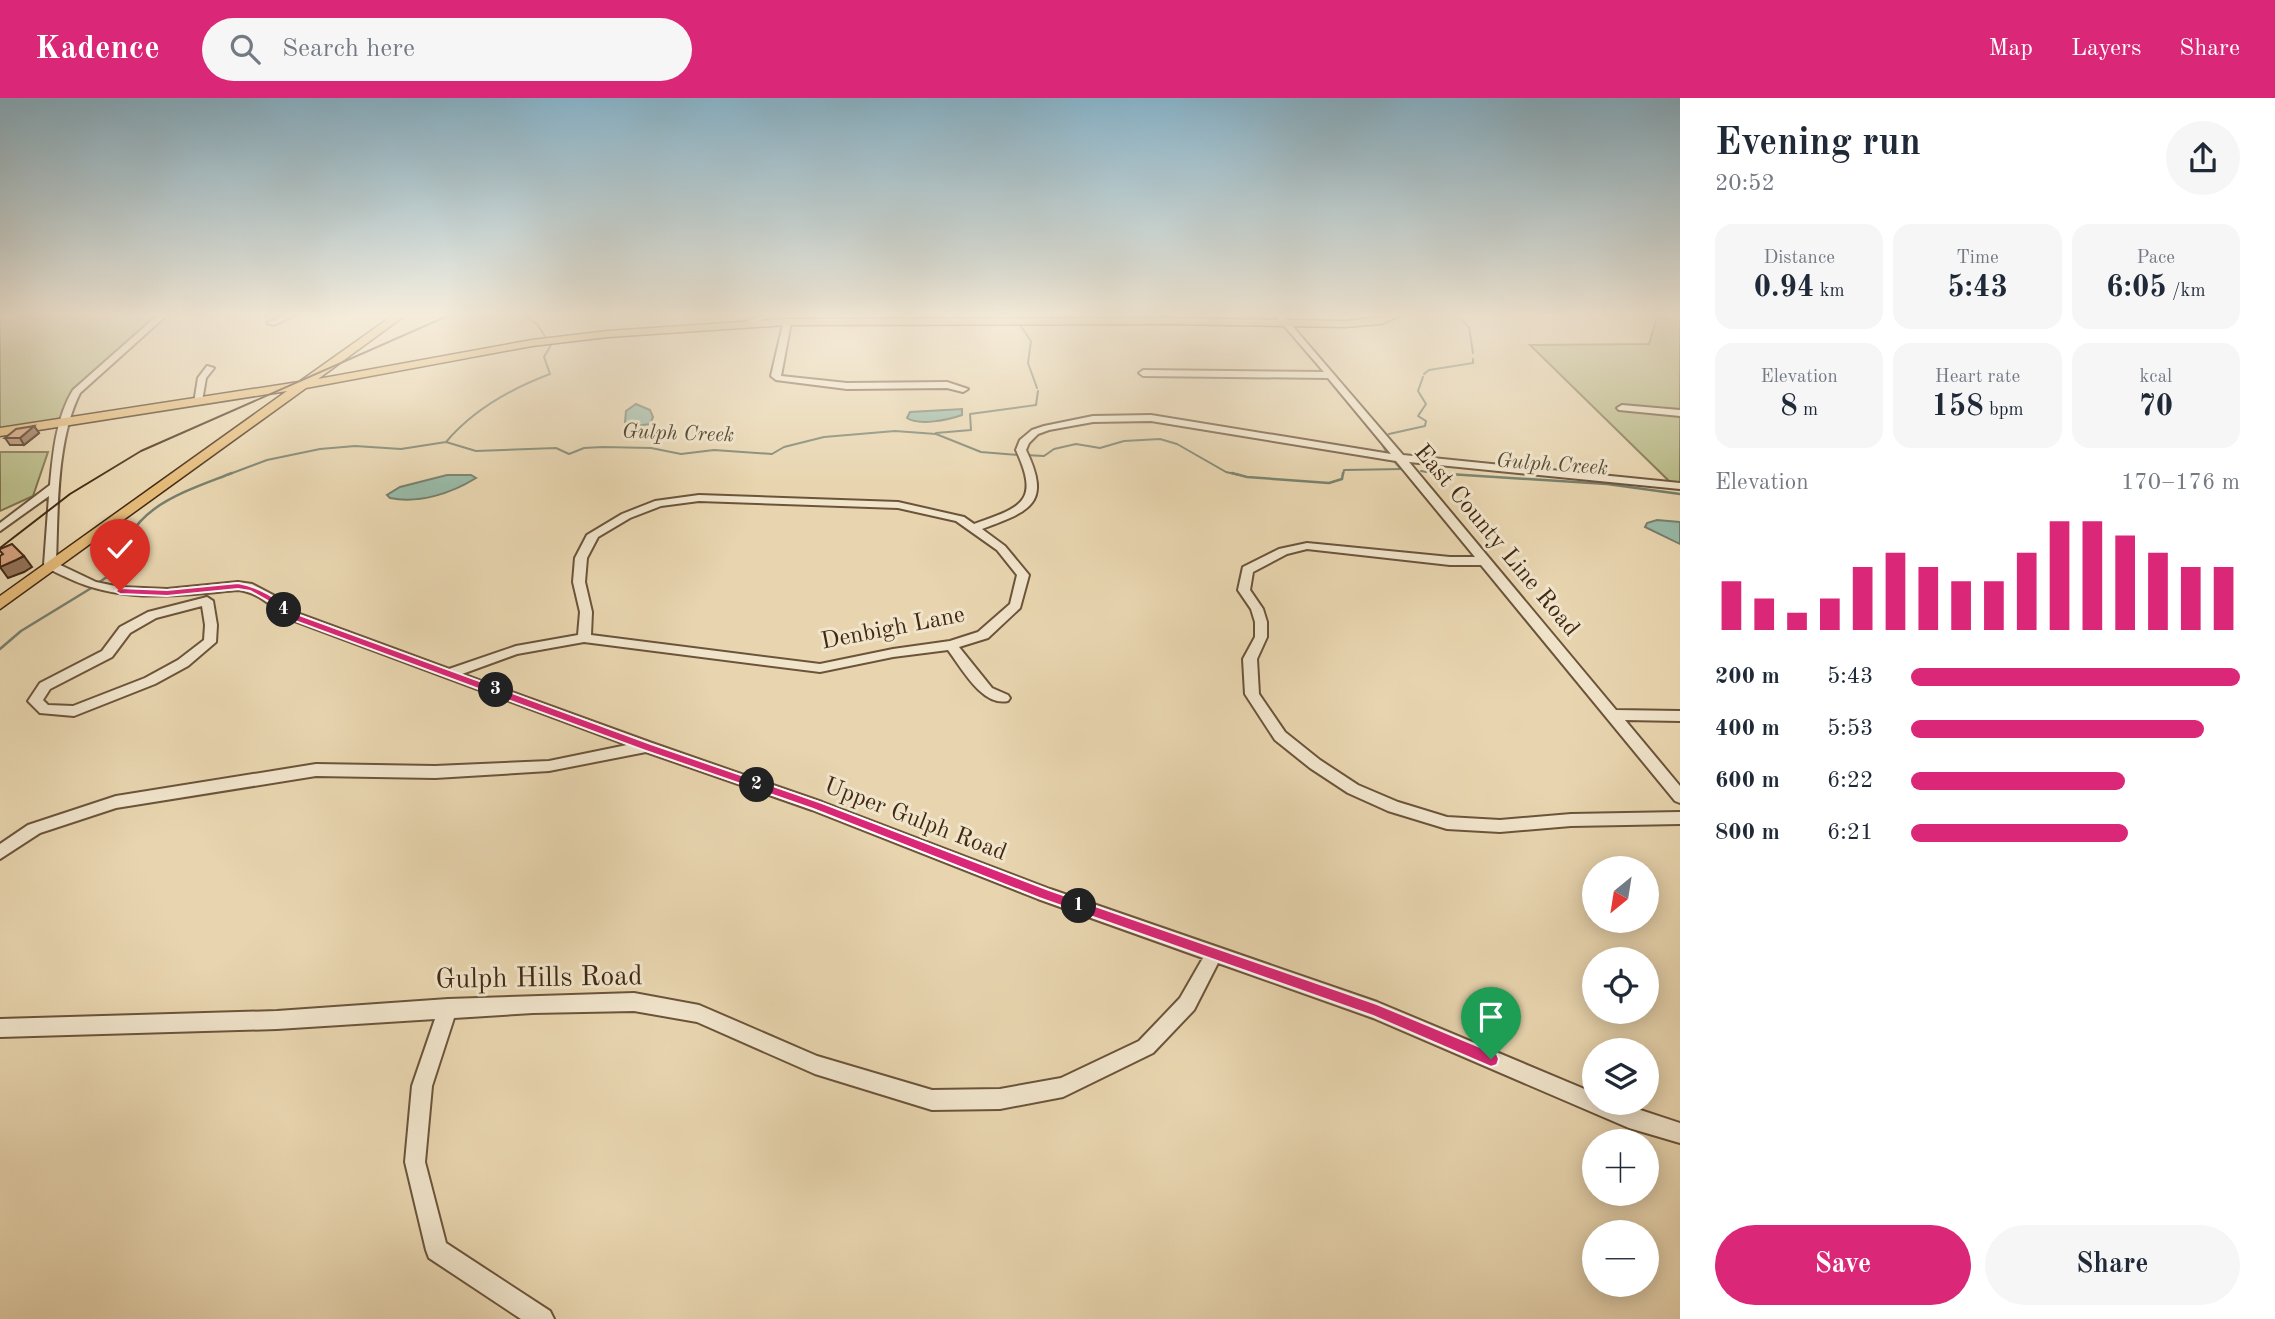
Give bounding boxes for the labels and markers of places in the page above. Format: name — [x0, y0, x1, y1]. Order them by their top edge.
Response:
pin — [90, 519, 150, 591]
pin: 4 — [266, 592, 302, 628]
pin: 3 — [478, 672, 514, 708]
pin: 2 — [740, 768, 774, 802]
pin: 1 — [1062, 888, 1096, 924]
pin — [1461, 987, 1521, 1059]

